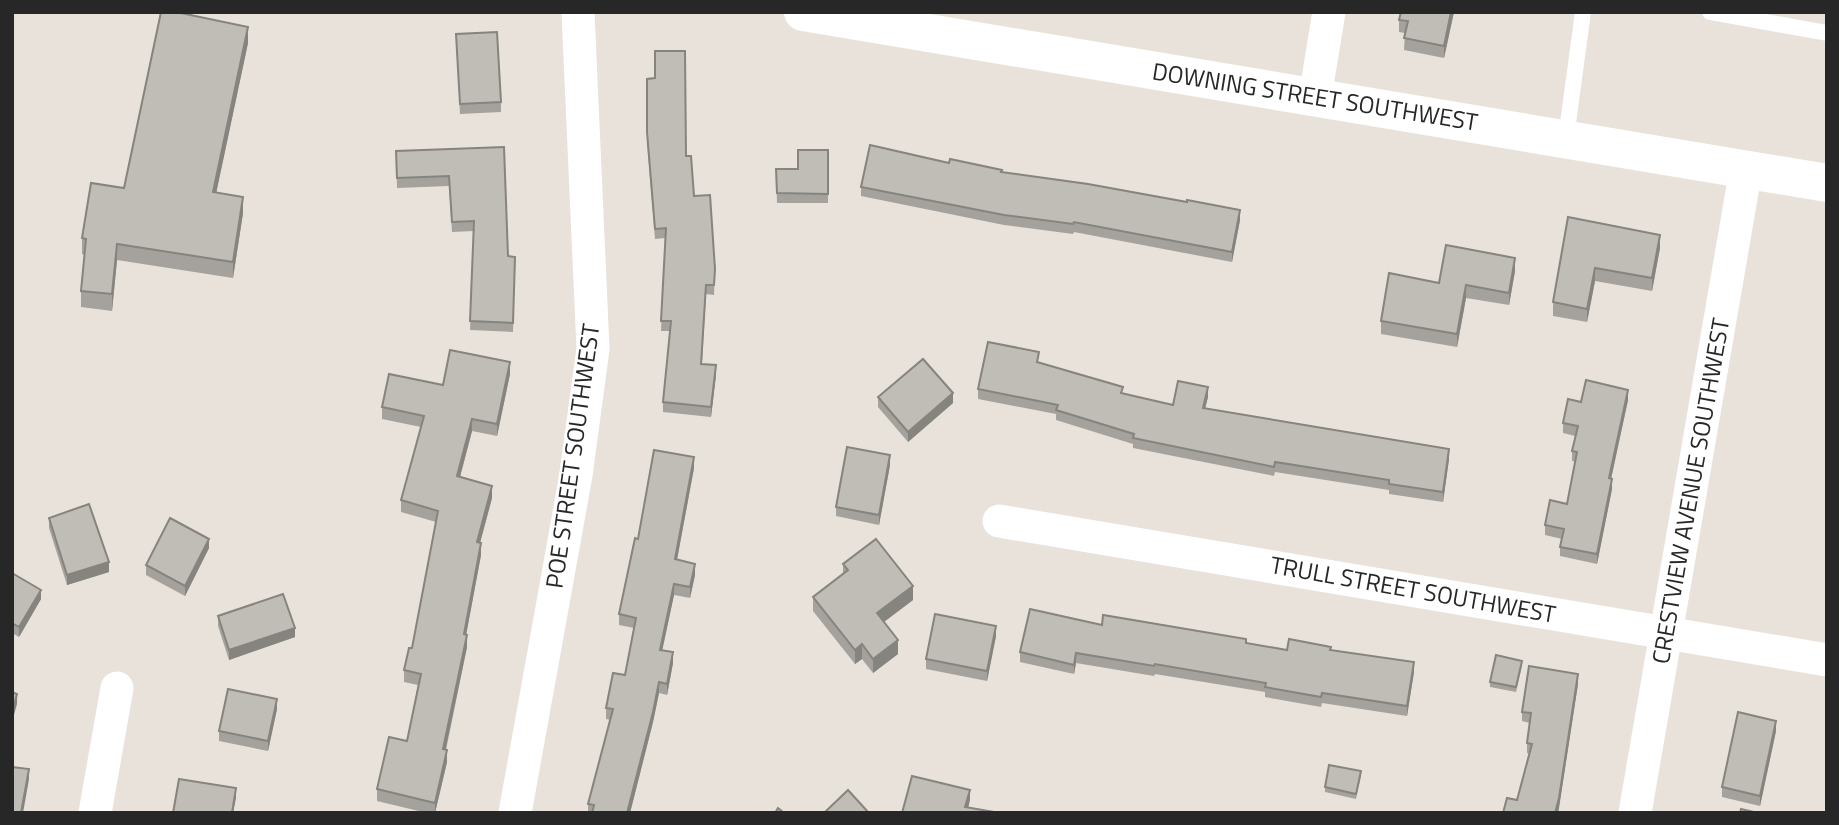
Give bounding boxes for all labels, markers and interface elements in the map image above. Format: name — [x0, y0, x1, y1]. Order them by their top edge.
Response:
street label: DOWNING STREET SOUTHWEST — [1150, 52, 1481, 140]
street label: CRESTVIEW AVENUE SOUTHWEST — [1642, 315, 1738, 667]
street label: POE STREET SOUTHWEST — [536, 321, 608, 590]
street label: TRULL STREET SOUTHWEST — [1268, 546, 1559, 632]

